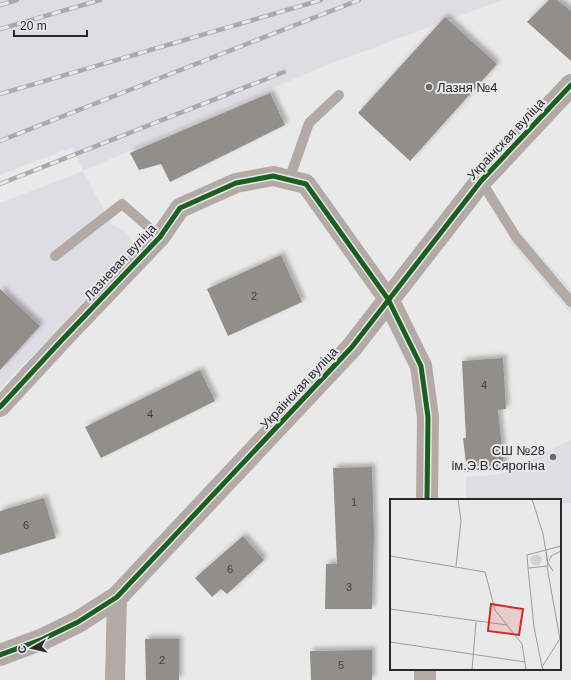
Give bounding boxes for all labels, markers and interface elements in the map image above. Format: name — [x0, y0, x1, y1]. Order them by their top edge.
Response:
scale bar — [14, 12, 87, 38]
text: 20 m — [20, 19, 47, 33]
place label: Лазня №4 — [437, 80, 498, 95]
marker: Лазня №4 — [424, 82, 434, 92]
street label: Украінская вуліца — [464, 94, 548, 183]
street label: Лазневая вуліца — [81, 220, 160, 303]
house number: 2 — [251, 290, 257, 302]
street label: Украінская вуліца — [257, 343, 341, 432]
house number: 4 — [481, 379, 487, 391]
house number: 4 — [147, 408, 153, 420]
place label: СШ №28 ім.Э.В.Сярогіна — [451, 443, 546, 473]
marker: СШ №28 ім.Э.В.Сярогіна — [548, 452, 558, 462]
house number: 1 — [351, 496, 357, 508]
inset map — [390, 499, 561, 670]
house number: 6 — [23, 519, 29, 531]
house number: 6 — [227, 563, 233, 575]
house number: 3 — [346, 581, 352, 593]
north arrow — [12, 628, 52, 668]
text: С — [16, 645, 29, 654]
house number: 2 — [159, 654, 165, 666]
house number: 5 — [338, 659, 344, 671]

